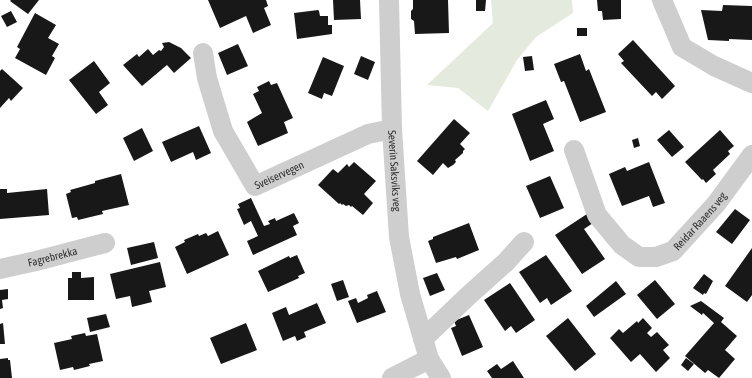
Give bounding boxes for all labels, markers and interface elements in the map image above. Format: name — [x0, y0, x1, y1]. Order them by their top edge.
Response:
street label: Severin Saksviks veg — [386, 130, 403, 212]
street label: Sveiservegen — [253, 158, 306, 191]
street label: Reidar Raaens veg — [671, 189, 729, 253]
street label: Fagrebrekka — [27, 244, 79, 269]

